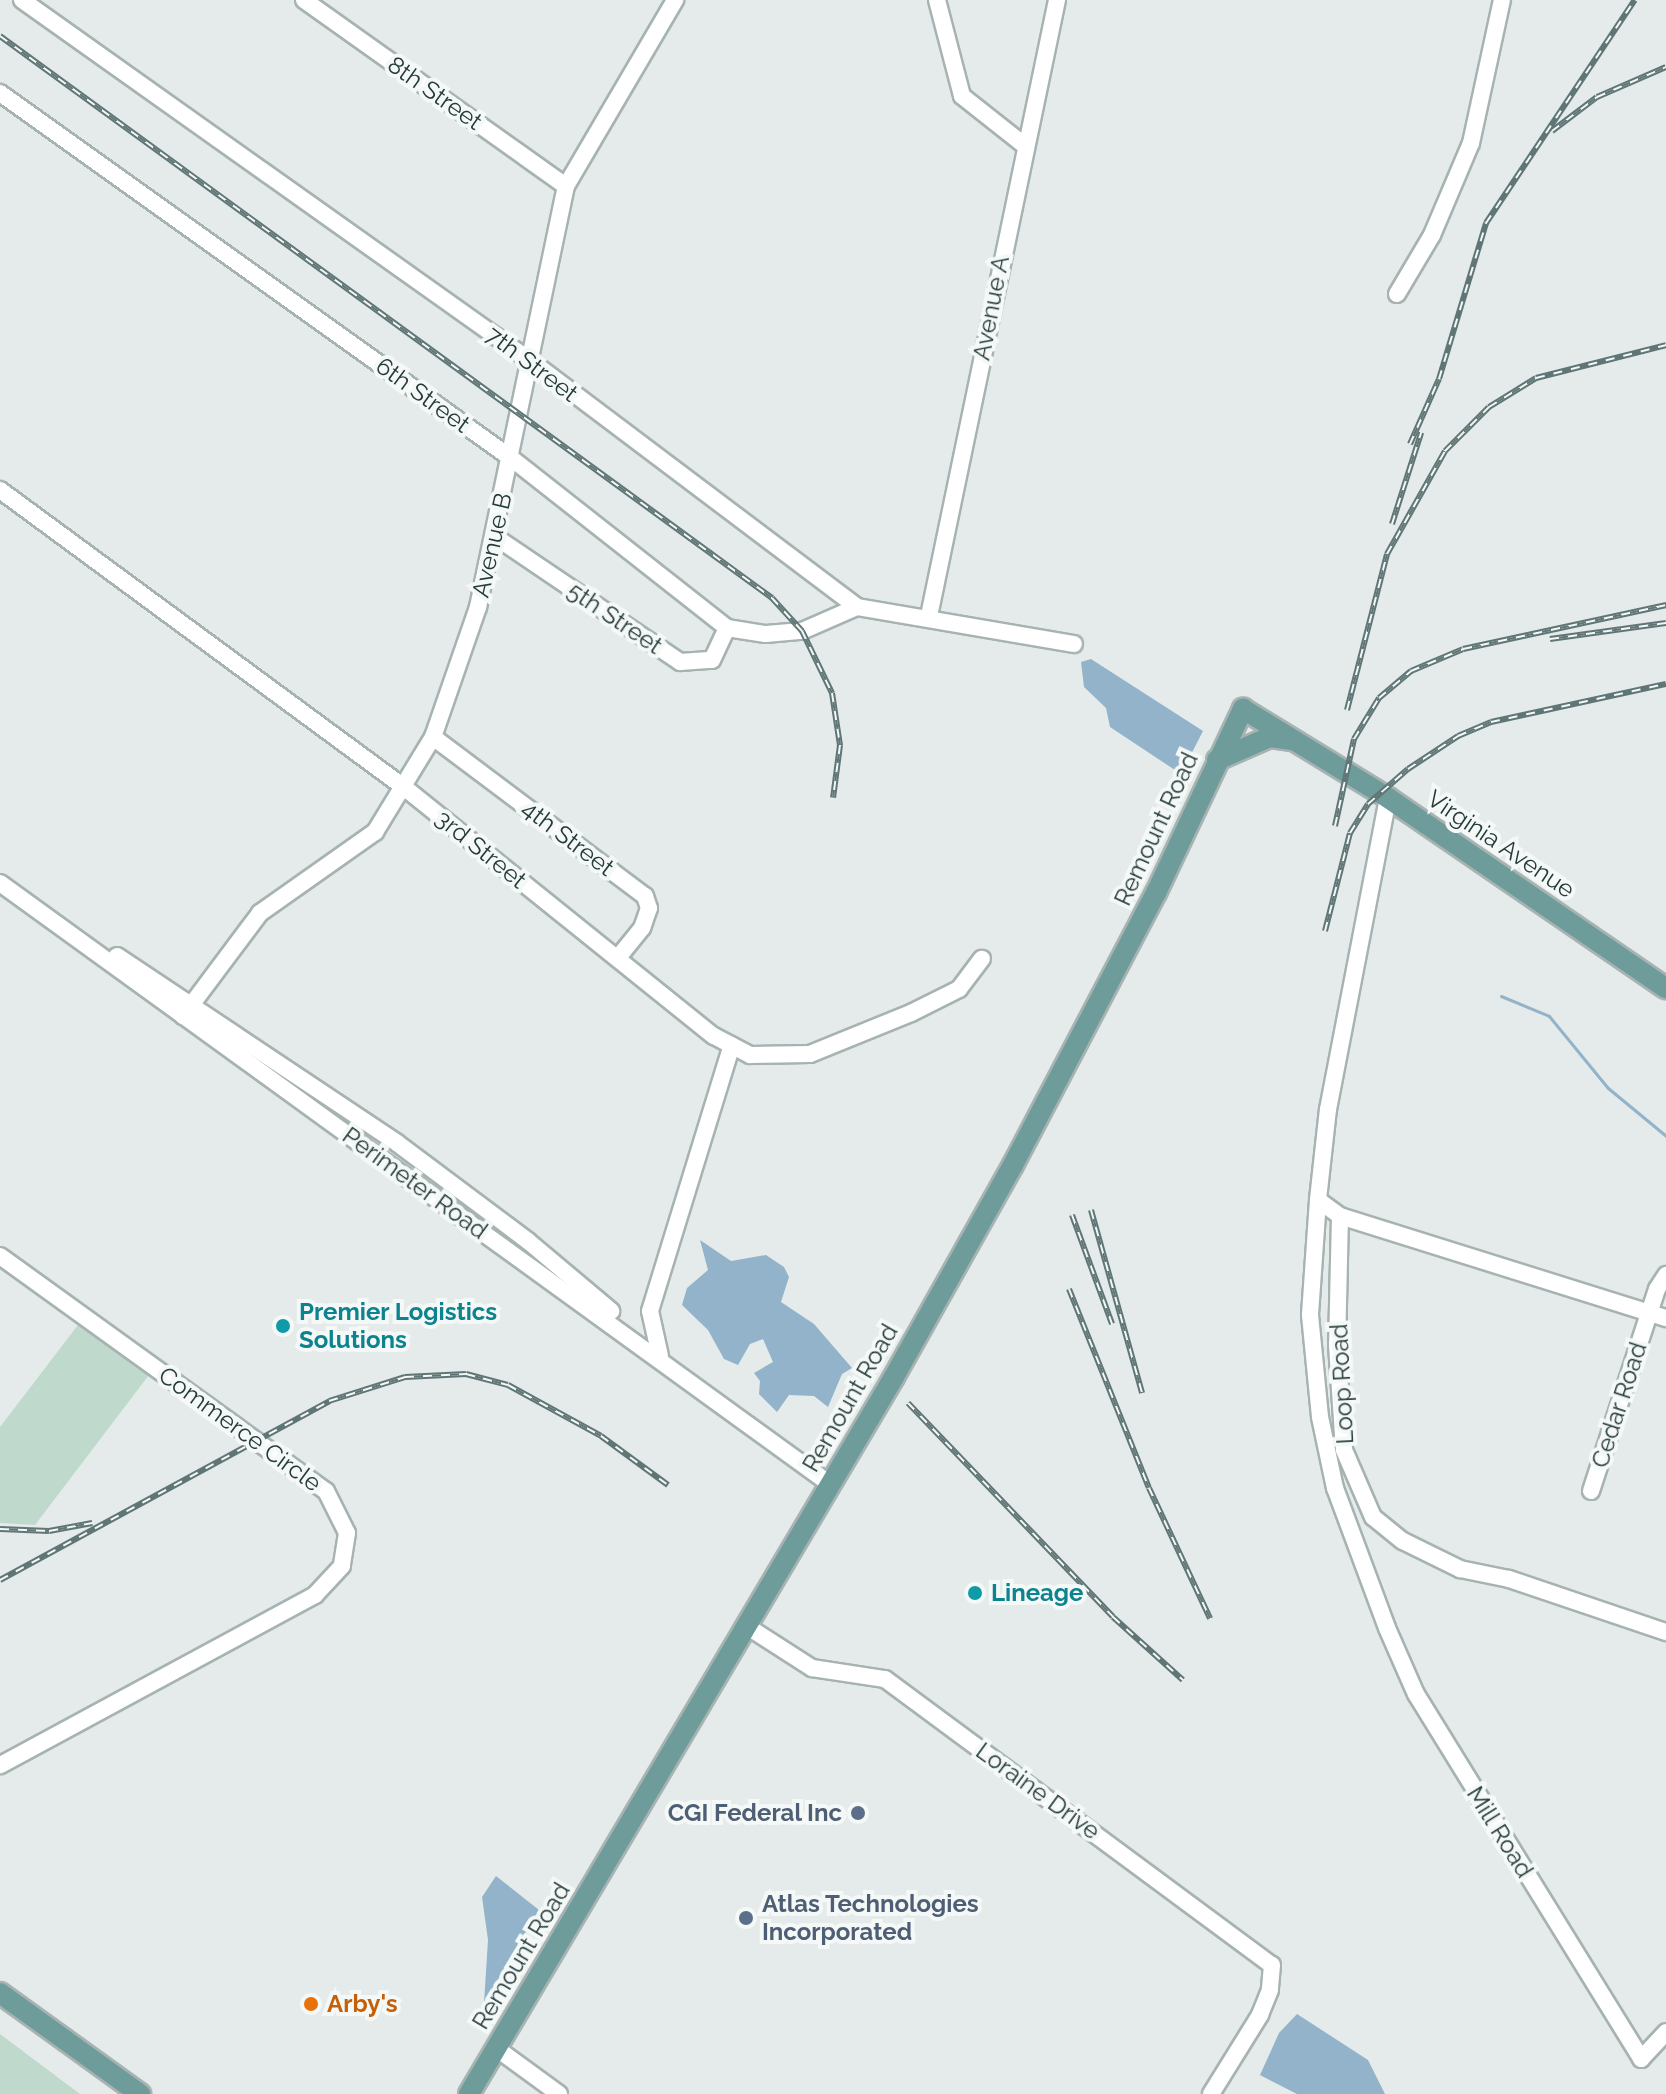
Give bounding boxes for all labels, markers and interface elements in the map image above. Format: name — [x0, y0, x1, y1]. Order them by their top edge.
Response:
street label: 8th Street — [382, 50, 488, 136]
street label: Avenue A — [967, 253, 1015, 363]
street label: 7th Street — [480, 320, 584, 408]
street label: 6th Street — [370, 351, 476, 439]
street label: Avenue B — [466, 490, 518, 600]
street label: 5th Street — [562, 576, 668, 660]
street label: Remount Road — [1108, 748, 1204, 910]
street label: Virginia Avenue — [1422, 784, 1580, 904]
street label: 4th Street — [516, 794, 620, 882]
street label: 3rd Street — [430, 804, 532, 894]
street label: Perimeter Road — [337, 1121, 493, 1245]
place label: Premier Logistics Solutions — [299, 1298, 498, 1354]
marker: Premier Logistics Solutions — [274, 1317, 292, 1335]
street label: Remount Road — [796, 1319, 904, 1477]
street label: Loop Road — [1324, 1323, 1360, 1445]
street label: Cedar Road — [1585, 1338, 1653, 1472]
street label: Commerce Circle — [153, 1360, 327, 1498]
place label: Lineage — [991, 1579, 1083, 1607]
marker: Lineage — [966, 1584, 984, 1602]
street label: Loraine Drive — [970, 1736, 1106, 1846]
street label: Mill Road — [1460, 1781, 1540, 1883]
place label: CGI Federal Inc — [667, 1799, 842, 1827]
marker: CGI Federal Inc — [849, 1804, 867, 1822]
street label: Remount Road — [466, 1878, 576, 2034]
place label: Atlas Technologies Incorporated — [762, 1890, 979, 1946]
marker: Atlas Technologies Incorporated — [737, 1909, 755, 1927]
place label: Arby's — [327, 1990, 398, 2018]
marker: Arby's — [302, 1995, 320, 2013]

